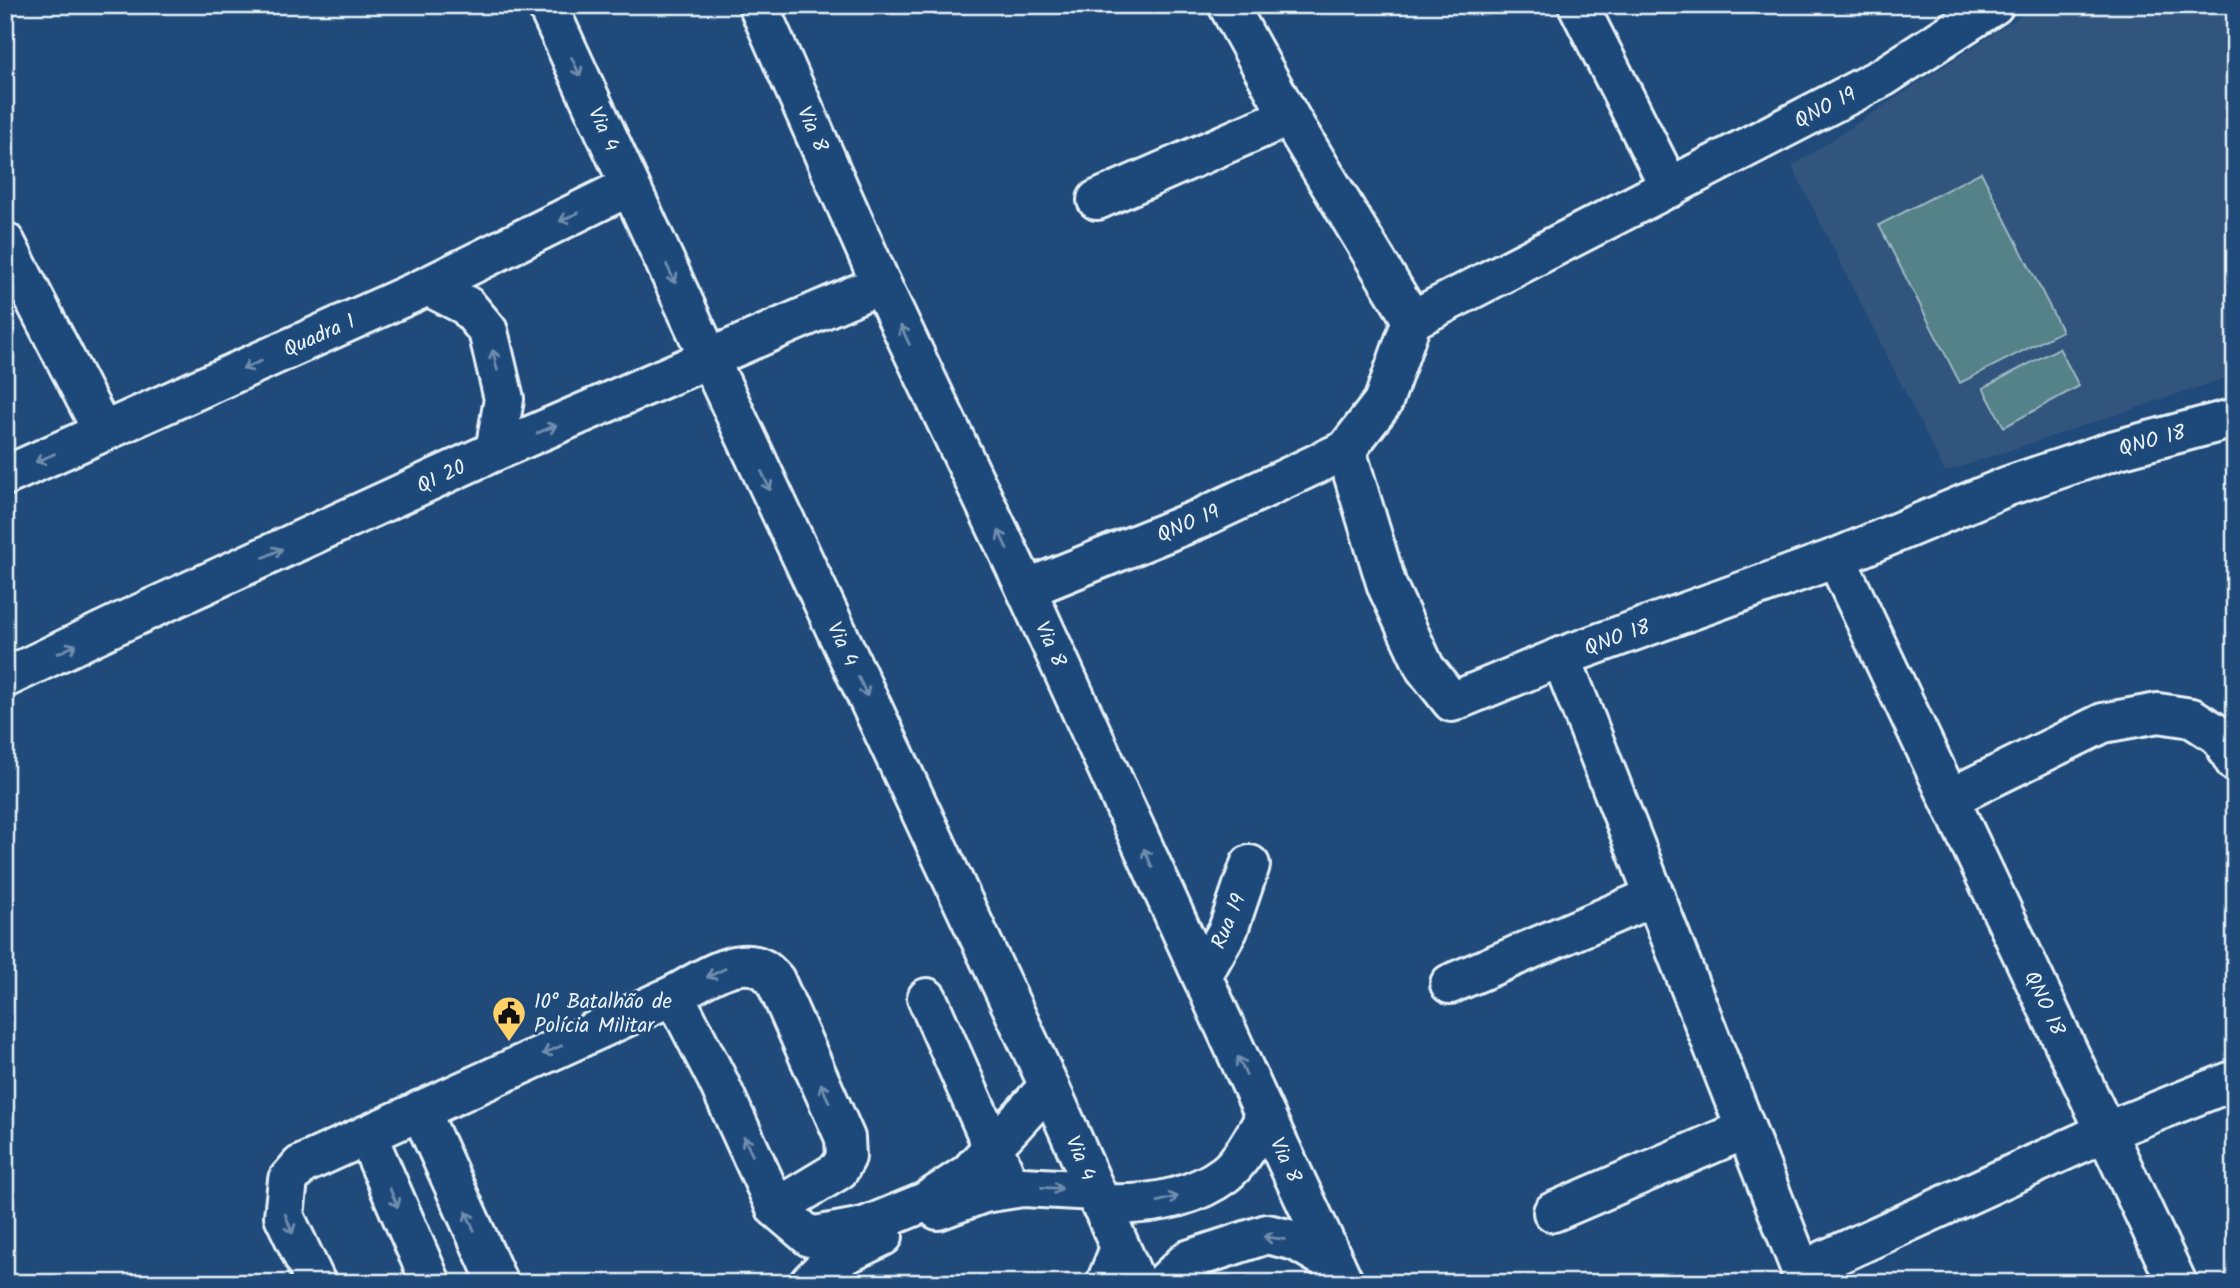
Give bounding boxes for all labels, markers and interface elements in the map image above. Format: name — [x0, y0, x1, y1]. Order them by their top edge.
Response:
one-way arrow — [570, 56, 583, 77]
street label: QNO 19 — [1789, 79, 1862, 138]
street label: Via 8 — [787, 101, 836, 158]
street label: Via 4 — [578, 102, 627, 157]
one-way arrow — [559, 210, 580, 224]
one-way arrow — [665, 263, 678, 284]
street label: Quadra 1 — [278, 306, 361, 367]
one-way arrow — [898, 325, 911, 346]
one-way arrow — [488, 349, 501, 372]
one-way arrow — [242, 359, 263, 372]
street label: QNO 18 — [2115, 417, 2190, 466]
one-way arrow — [536, 421, 558, 434]
one-way arrow — [34, 452, 56, 465]
street label: QI 20 — [412, 452, 472, 503]
one-way arrow — [760, 469, 773, 491]
street label: QNO 19 — [1152, 496, 1225, 552]
one-way arrow — [995, 530, 1009, 551]
one-way arrow — [262, 546, 283, 559]
street label: QNO 18 — [1580, 611, 1656, 666]
street label: Via 8 — [1025, 616, 1074, 673]
street label: Via 4 — [817, 617, 866, 672]
one-way arrow — [56, 641, 77, 655]
one-way arrow — [856, 676, 870, 697]
one-way arrow — [1141, 848, 1154, 870]
street label: Rua 19 — [1203, 889, 1256, 954]
one-way arrow — [706, 966, 727, 980]
street label: QNO 18 — [2014, 966, 2073, 1042]
place label: 10° Batalhão de Polícia Militar — [534, 986, 673, 1043]
public building icon: 10° Batalhão de Polícia Militar — [490, 994, 528, 1043]
one-way arrow — [542, 1044, 563, 1057]
one-way arrow — [1235, 1055, 1248, 1076]
one-way arrow — [818, 1083, 831, 1104]
street label: Via 4 — [1055, 1131, 1104, 1186]
street label: Via 8 — [1260, 1132, 1310, 1189]
one-way arrow — [741, 1136, 754, 1157]
one-way arrow — [1041, 1182, 1063, 1195]
one-way arrow — [388, 1187, 401, 1208]
one-way arrow — [1156, 1192, 1178, 1205]
one-way arrow — [463, 1210, 476, 1232]
one-way arrow — [284, 1213, 296, 1234]
one-way arrow — [1263, 1231, 1285, 1244]

